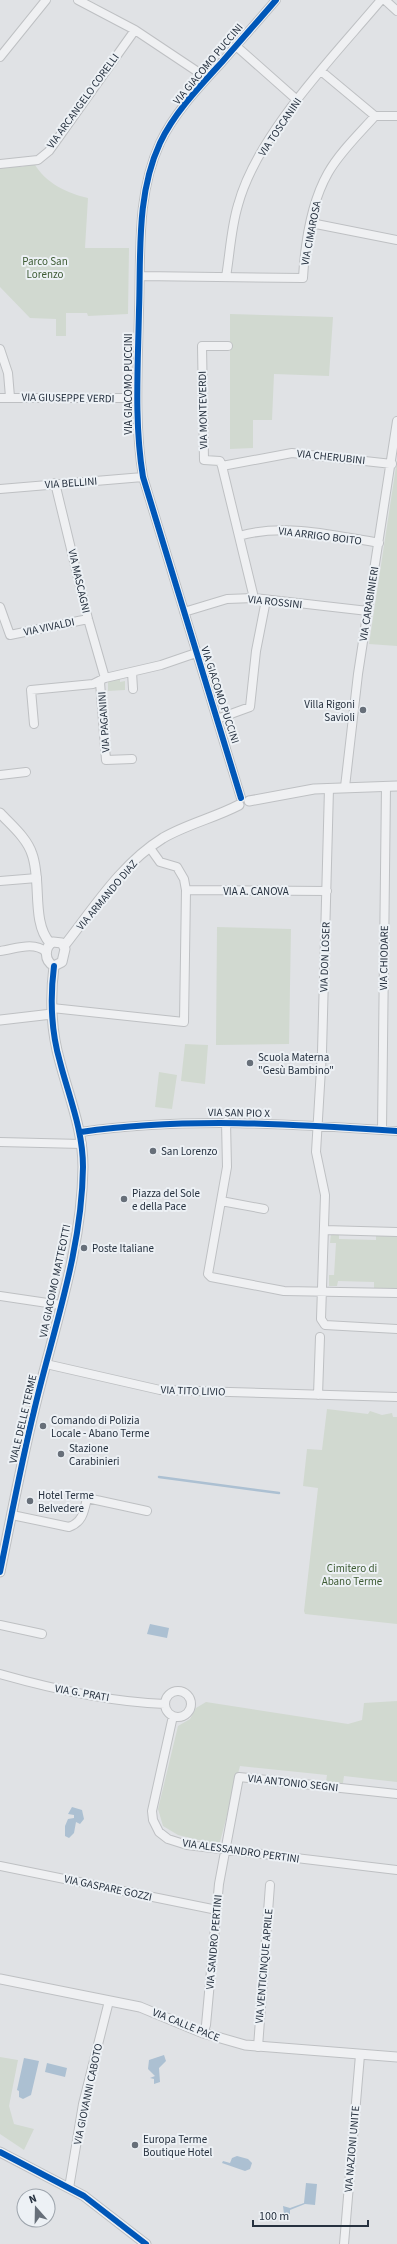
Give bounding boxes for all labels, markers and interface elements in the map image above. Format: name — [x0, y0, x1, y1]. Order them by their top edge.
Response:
street label: VIA GIACOMO PUCCINI — [170, 20, 246, 108]
street label: VIA ARCANGELO CORELLI — [43, 50, 123, 152]
street label: VIA TOSCANINI — [255, 95, 305, 159]
street label: VIA CIMAROSA — [297, 200, 325, 266]
park label: Parco San Lorenzo — [22, 254, 68, 282]
street label: VIA GIACOMO PUCCINI — [121, 333, 136, 435]
street label: VIA MONTEVERDI — [195, 371, 211, 449]
street label: VIA GIUSEPPE VERDI — [21, 390, 115, 406]
street label: VIA CHERUBINI — [296, 446, 366, 468]
street label: VIA BELLINI — [44, 474, 98, 492]
street label: VIA ARRIGO BOITO — [277, 523, 363, 549]
street label: VIA MASCAGNI — [64, 547, 94, 615]
street label: VIA CARABINIERI — [356, 566, 382, 642]
street label: VIA ROSSINI — [247, 592, 303, 612]
street label: VIA VIVALDI — [22, 614, 76, 640]
street label: VIA GIACOMO PUCCINI — [197, 644, 243, 746]
street label: VIA PAGANINI — [94, 691, 114, 753]
place label: Villa Rigoni Savioli — [304, 697, 355, 725]
marker: Villa Rigoni Savioli — [358, 705, 368, 715]
street label: VIA ARMANDO DIAZ — [73, 856, 141, 933]
street label: VIA A. CANOVA — [223, 884, 289, 899]
street label: VIA DON LOSER — [316, 922, 334, 992]
street label: VIA CHIODARE — [376, 925, 392, 991]
place label: Scuola Materna "Gesù Bambino" — [258, 1050, 334, 1078]
marker: Scuola Materna "Gesù Bambino" — [245, 1058, 255, 1068]
street label: VIA SAN PIO X — [208, 1105, 271, 1121]
place label: San Lorenzo — [161, 1144, 218, 1159]
marker: San Lorenzo — [148, 1146, 158, 1156]
place label: Piazza del Sole e della Pace — [132, 1186, 201, 1214]
marker: Piazza del Sole e della Pace — [119, 1194, 129, 1204]
street label: VIA GIACOMO MATTEOTTI — [36, 1223, 74, 1339]
place label: Poste Italiane — [92, 1241, 155, 1256]
marker: Poste Italiane — [79, 1243, 89, 1253]
street label: VIALE DELLE TERME — [5, 1373, 41, 1465]
street label: VIA TITO LIVIO — [160, 1382, 226, 1400]
place label: Comando di Polizia Locale - Abano Terme — [51, 1413, 150, 1441]
marker: Comando di Polizia Locale - Abano Terme — [38, 1421, 48, 1431]
place label: Stazione Carabinieri — [69, 1441, 119, 1469]
marker: Stazione Carabinieri — [56, 1449, 66, 1459]
place label: Hotel Terme Belvedere — [38, 1488, 95, 1516]
marker: Hotel Terme Belvedere — [25, 1496, 35, 1506]
park label: Cimitero di Abano Terme — [322, 1561, 383, 1589]
street label: VIA G. PRATI — [54, 1681, 110, 1705]
street label: VIA ANTONIO SEGNI — [247, 1771, 339, 1795]
street label: VIA ALESSANDRO PERTINI — [182, 1835, 300, 1867]
street label: VIA GASPARE GOZZI — [63, 1871, 153, 1905]
street label: VIA SANDRO PERTINI — [202, 1894, 226, 1990]
street label: VIA VENTICINQUE APRILE — [252, 1908, 277, 2024]
street label: VIA CALLE PACE — [150, 2005, 222, 2045]
street label: VIA GIOVANNI CABOTO — [70, 2042, 106, 2146]
street label: VIA NAZIONI UNITE — [341, 2105, 363, 2193]
place label: Europa Terme Boutique Hotel — [143, 2132, 213, 2160]
marker: Europa Terme Boutique Hotel — [130, 2140, 140, 2150]
north arrow — [16, 2188, 56, 2228]
text: N — [27, 2191, 39, 2207]
scale bar — [253, 2202, 368, 2228]
text: 100 m — [259, 2208, 289, 2225]

